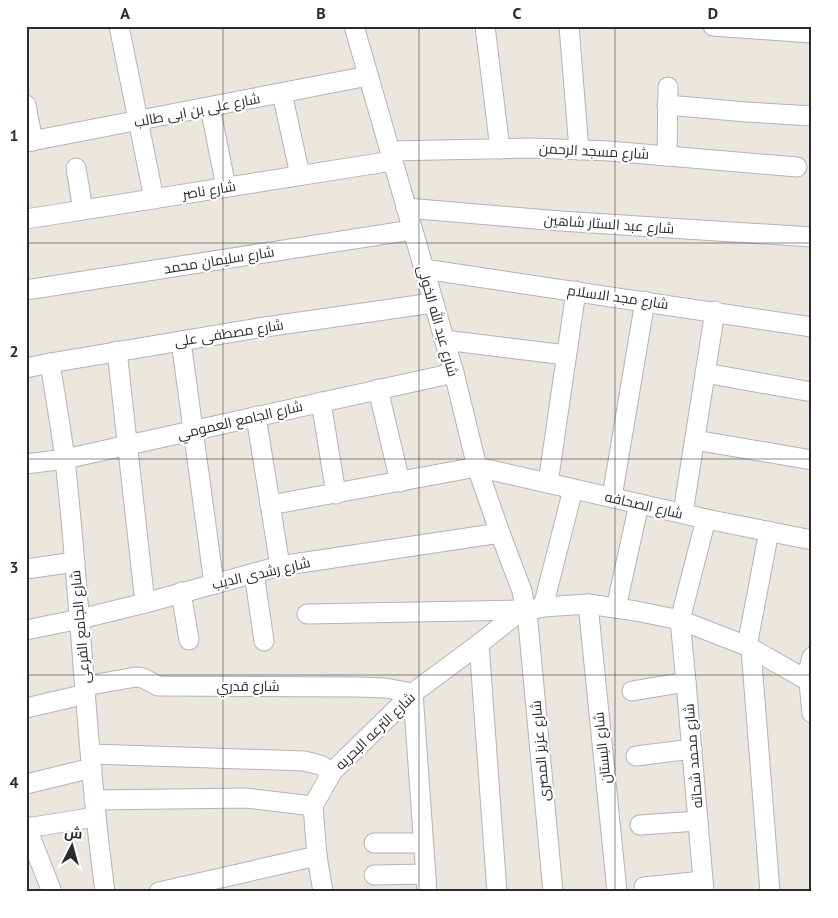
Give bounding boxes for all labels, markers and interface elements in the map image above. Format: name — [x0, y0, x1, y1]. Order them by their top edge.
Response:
text: A — [120, 3, 130, 23]
text: B — [316, 3, 326, 23]
text: C — [513, 3, 522, 23]
text: D — [708, 3, 718, 23]
street label: شارع على بن ابى طالب — [132, 89, 262, 131]
text: 1 — [9, 125, 19, 145]
street label: شارع مسجد الرحمن — [538, 139, 650, 163]
street label: شارع ناصر — [180, 177, 237, 203]
street label: شارع عبد الستار شاهين — [543, 210, 675, 238]
street label: شارع سليمان محمد — [162, 242, 276, 278]
street label: شارع عبد الله الخولى — [413, 263, 463, 379]
street label: شارع مجد الاسلام — [566, 281, 670, 314]
street label: شارع مصطفى على — [173, 315, 285, 351]
text: 2 — [9, 341, 19, 361]
street label: شارع الجامع العمومي — [176, 397, 305, 446]
street label: شارع الصحافه — [603, 487, 685, 523]
street label: شارع رشدى الديب — [210, 553, 312, 593]
text: 3 — [9, 557, 19, 577]
street label: شارع الجامع الفرعى — [66, 569, 94, 685]
street label: شارع قدري — [216, 677, 280, 698]
street label: شارع الترعه البحريه — [331, 688, 419, 774]
street label: شارع عزيز المصرى — [527, 700, 553, 802]
street label: شارع محمد شحاته — [679, 703, 707, 809]
street label: شارع البستان — [589, 711, 615, 785]
text: 4 — [9, 772, 19, 792]
north arrow — [48, 820, 98, 870]
text: ش — [63, 823, 83, 843]

